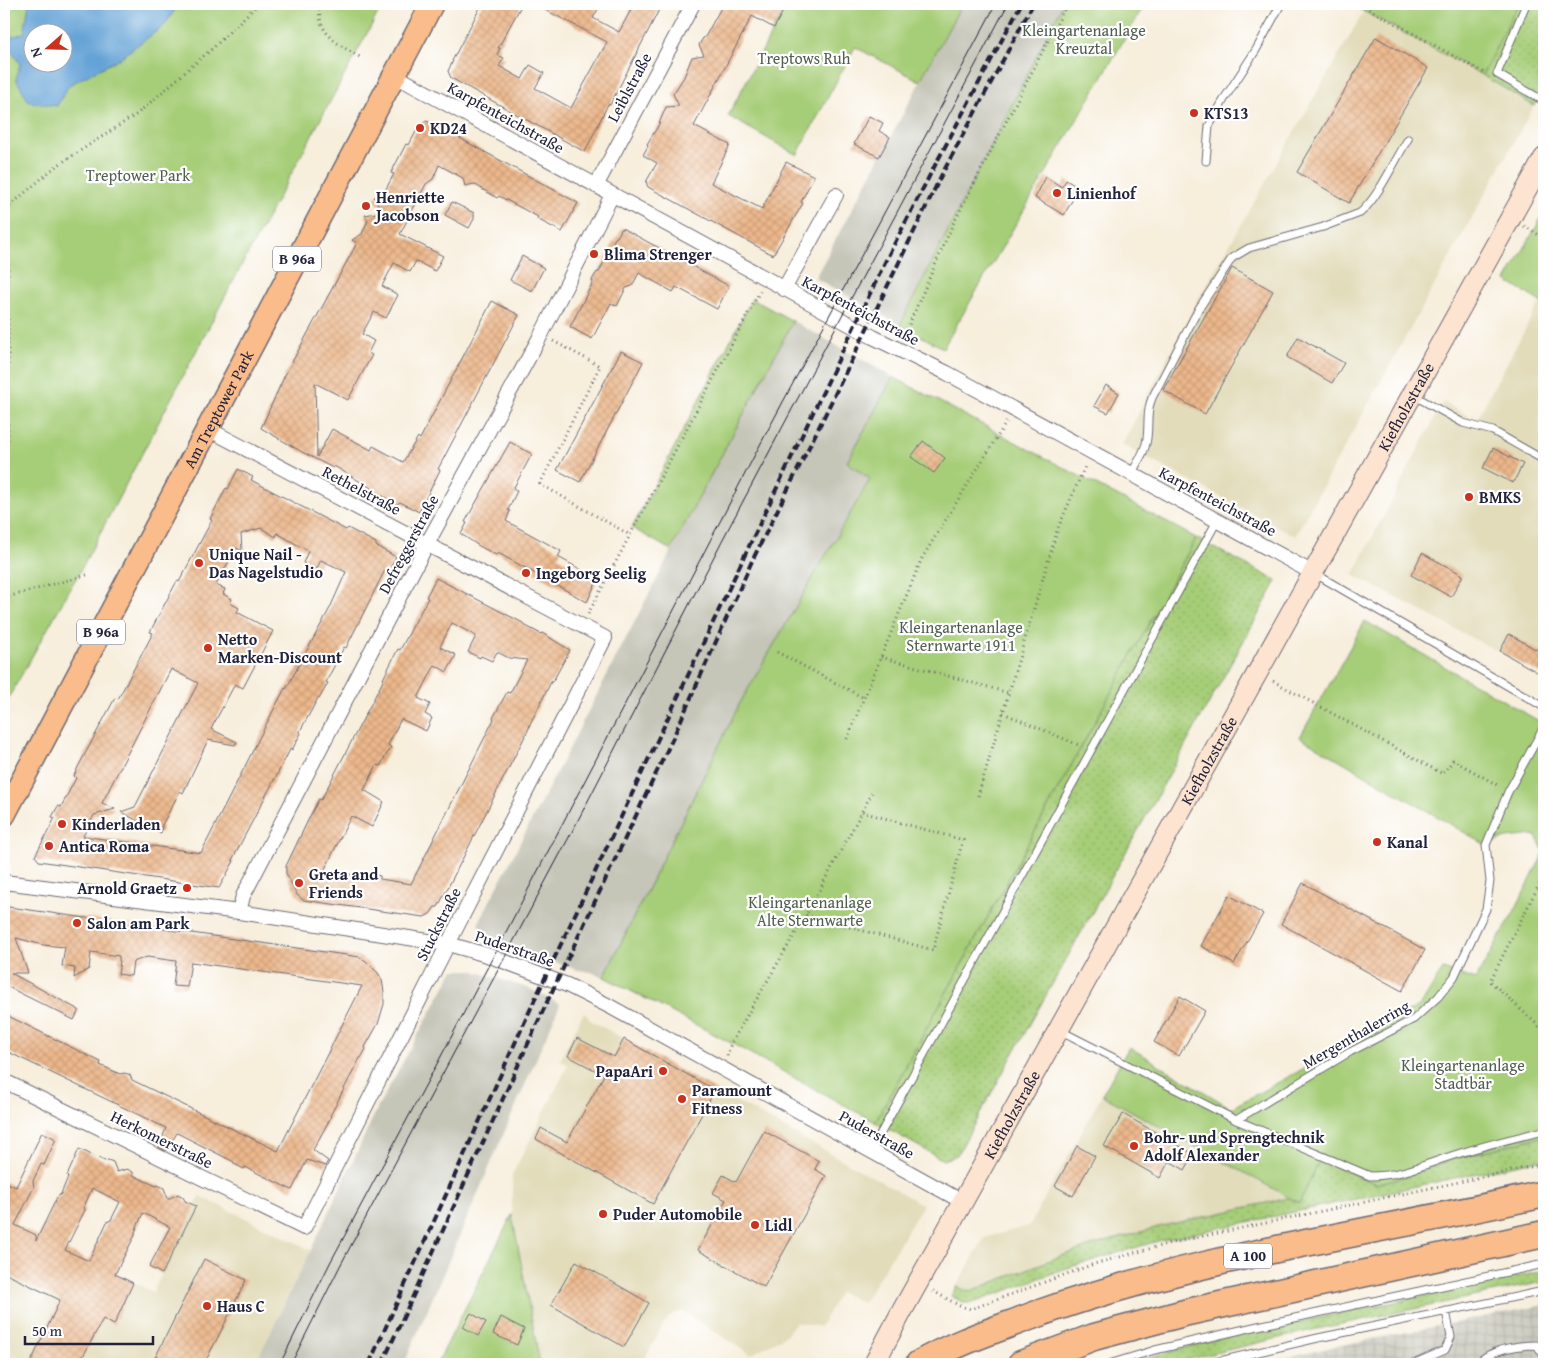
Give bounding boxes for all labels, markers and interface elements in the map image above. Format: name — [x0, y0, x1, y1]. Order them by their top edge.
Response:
park label: Kleingartenanlage Kreuztal — [1022, 18, 1146, 60]
north arrow — [22, 22, 72, 72]
text: N — [25, 44, 47, 60]
park label: Treptows Ruh — [757, 46, 851, 70]
street label: Leiblstraße — [601, 48, 657, 126]
street label: Karpfenteichstraße — [443, 75, 569, 159]
place label: KTS13 — [1204, 101, 1249, 125]
marker: KTS13 — [1188, 107, 1200, 119]
place label: KD24 — [430, 116, 467, 140]
marker: KD24 — [414, 122, 426, 134]
park label: Treptower Park — [86, 163, 191, 187]
place label: Linienhof — [1067, 181, 1138, 205]
place label: Henriette Jacobson — [373, 185, 445, 227]
marker: Linienhof — [1051, 187, 1063, 199]
marker: Henriette Jacobson — [360, 200, 372, 212]
place label: Blima Strenger — [604, 242, 712, 266]
road number: B 96a — [273, 246, 321, 272]
marker: Blima Strenger — [588, 248, 600, 260]
street label: Karpfenteichstraße — [798, 269, 924, 351]
street label: Am Treptower Park — [177, 345, 260, 473]
street label: Kiefholzstraße — [1371, 358, 1440, 455]
street label: Rethelstraße — [318, 459, 406, 521]
street label: Karpfenteichstraße — [1155, 460, 1281, 542]
place label: BMKS — [1479, 485, 1521, 509]
street label: Defreggerstraße — [372, 490, 444, 598]
marker: BMKS — [1463, 491, 1475, 503]
place label: Unique Nail - Das Nagelstudio — [209, 542, 323, 584]
marker: Unique Nail - Das Nagelstudio — [193, 557, 205, 569]
place label: Ingeborg Seelig — [536, 561, 647, 585]
marker: Ingeborg Seelig — [520, 567, 532, 579]
park label: Kleingartenanlage Sternwarte 1911 — [899, 615, 1023, 657]
road number: B 96a — [77, 620, 125, 644]
place label: Netto Marken-Discount — [218, 627, 342, 669]
marker: Netto Marken-Discount — [202, 642, 214, 654]
street label: Kiefholzstraße — [1174, 712, 1243, 809]
place label: Kinderladen — [72, 812, 161, 836]
marker: Kinderladen — [56, 818, 68, 830]
place label: Kanal — [1387, 830, 1428, 854]
place label: Antica Roma — [59, 834, 150, 858]
marker: Kanal — [1371, 836, 1383, 848]
marker: Antica Roma — [43, 840, 55, 852]
place label: Greta and Friends — [309, 862, 379, 904]
place label: Arnold Graetz — [77, 876, 177, 900]
marker: Greta and Friends — [293, 877, 305, 889]
marker: Arnold Graetz — [181, 882, 193, 894]
street label: Stuckstraße — [409, 883, 467, 965]
park label: Kleingartenanlage Alte Sternwarte — [748, 890, 872, 932]
place label: Salon am Park — [87, 911, 190, 935]
marker: Salon am Park — [71, 917, 83, 929]
street label: Puderstraße — [472, 923, 558, 973]
street label: Mergenthalerring — [1298, 993, 1414, 1075]
park label: Kleingartenanlage Stadtbär — [1401, 1053, 1525, 1095]
place label: PapaAri — [596, 1059, 653, 1083]
marker: PapaAri — [657, 1065, 669, 1077]
street label: Kiefholzstraße — [977, 1066, 1046, 1163]
place label: Paramount Fitness — [692, 1078, 772, 1120]
marker: Paramount Fitness — [676, 1093, 688, 1105]
street label: Puderstraße — [835, 1103, 919, 1165]
street label: Herkomerstraße — [107, 1104, 217, 1174]
place label: Bohr- und Sprengtechnik Adolf Alexander — [1144, 1125, 1325, 1167]
marker: Bohr- und Sprengtechnik Adolf Alexander — [1128, 1140, 1140, 1152]
place label: Puder Automobile — [613, 1202, 742, 1226]
marker: Puder Automobile — [597, 1208, 609, 1220]
place label: Lidl — [765, 1213, 792, 1237]
marker: Lidl — [749, 1219, 761, 1231]
road number: A 100 — [1224, 1244, 1272, 1268]
place label: Haus C — [217, 1294, 265, 1318]
marker: Haus C — [201, 1300, 213, 1312]
scale bar — [25, 1313, 152, 1345]
text: 50 m — [32, 1320, 63, 1341]

